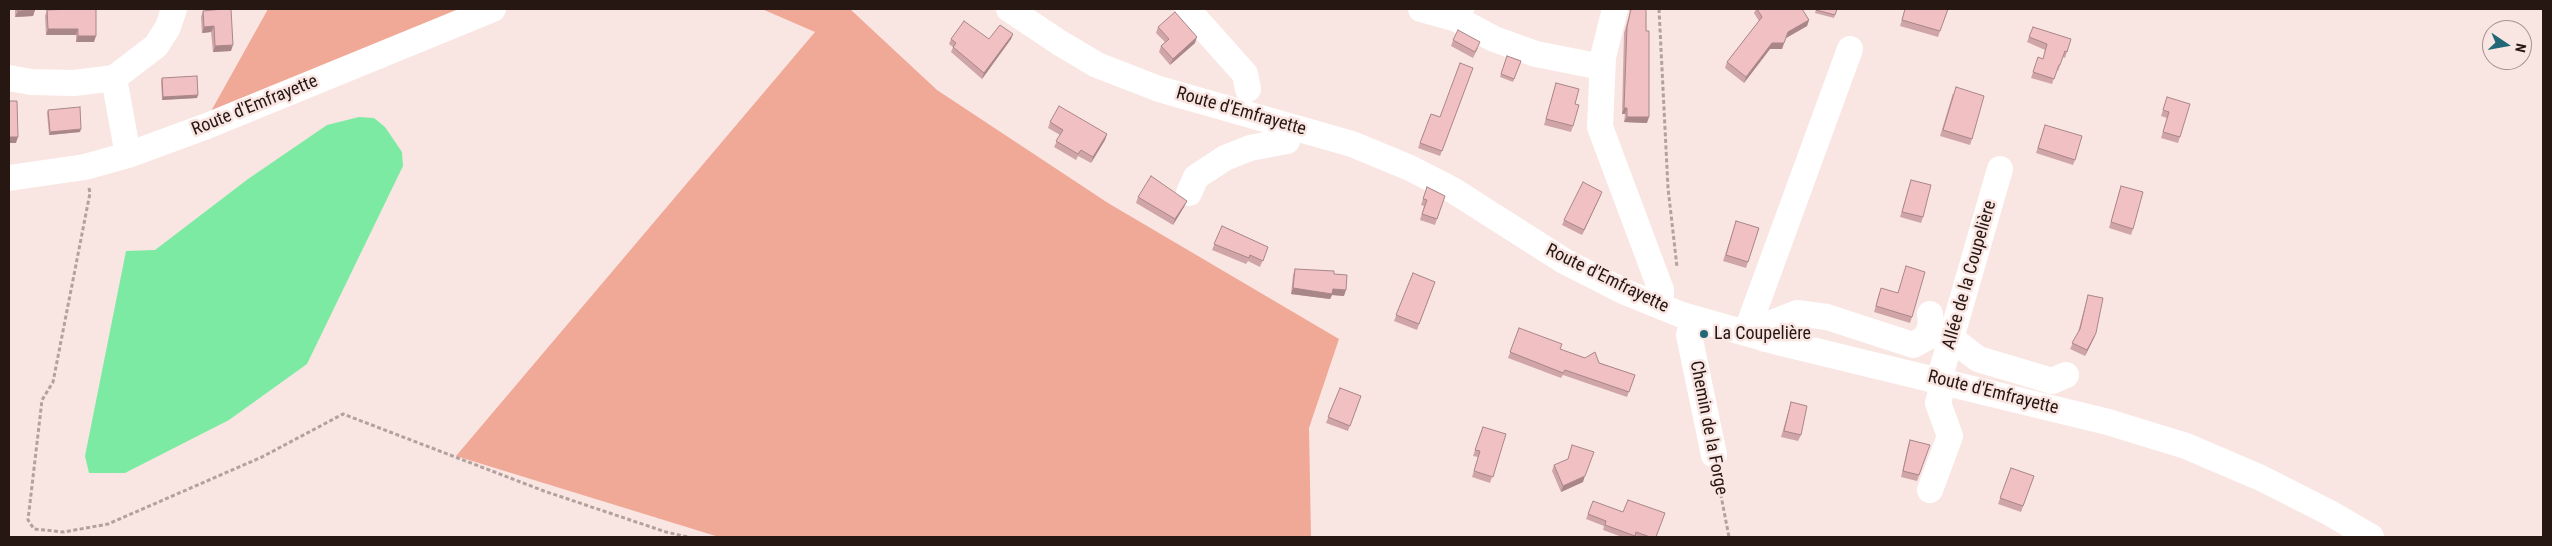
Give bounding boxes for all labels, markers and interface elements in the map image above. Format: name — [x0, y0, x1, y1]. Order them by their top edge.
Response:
north arrow — [2482, 20, 2532, 70]
text: N — [2512, 42, 2529, 54]
street label: Route d'Emfrayette — [189, 71, 321, 141]
street label: Route d'Emfrayette — [1174, 83, 1308, 141]
street label: Allée de la Coupelière — [1938, 198, 2002, 352]
street label: Route d'Emfrayette — [1542, 240, 1672, 318]
place label: La Coupelière — [1714, 323, 1811, 345]
marker: La Coupelière — [1698, 328, 1710, 340]
street label: Chemin de la Forge — [1684, 359, 1732, 497]
street label: Route d'Emfrayette — [1925, 366, 2061, 420]

